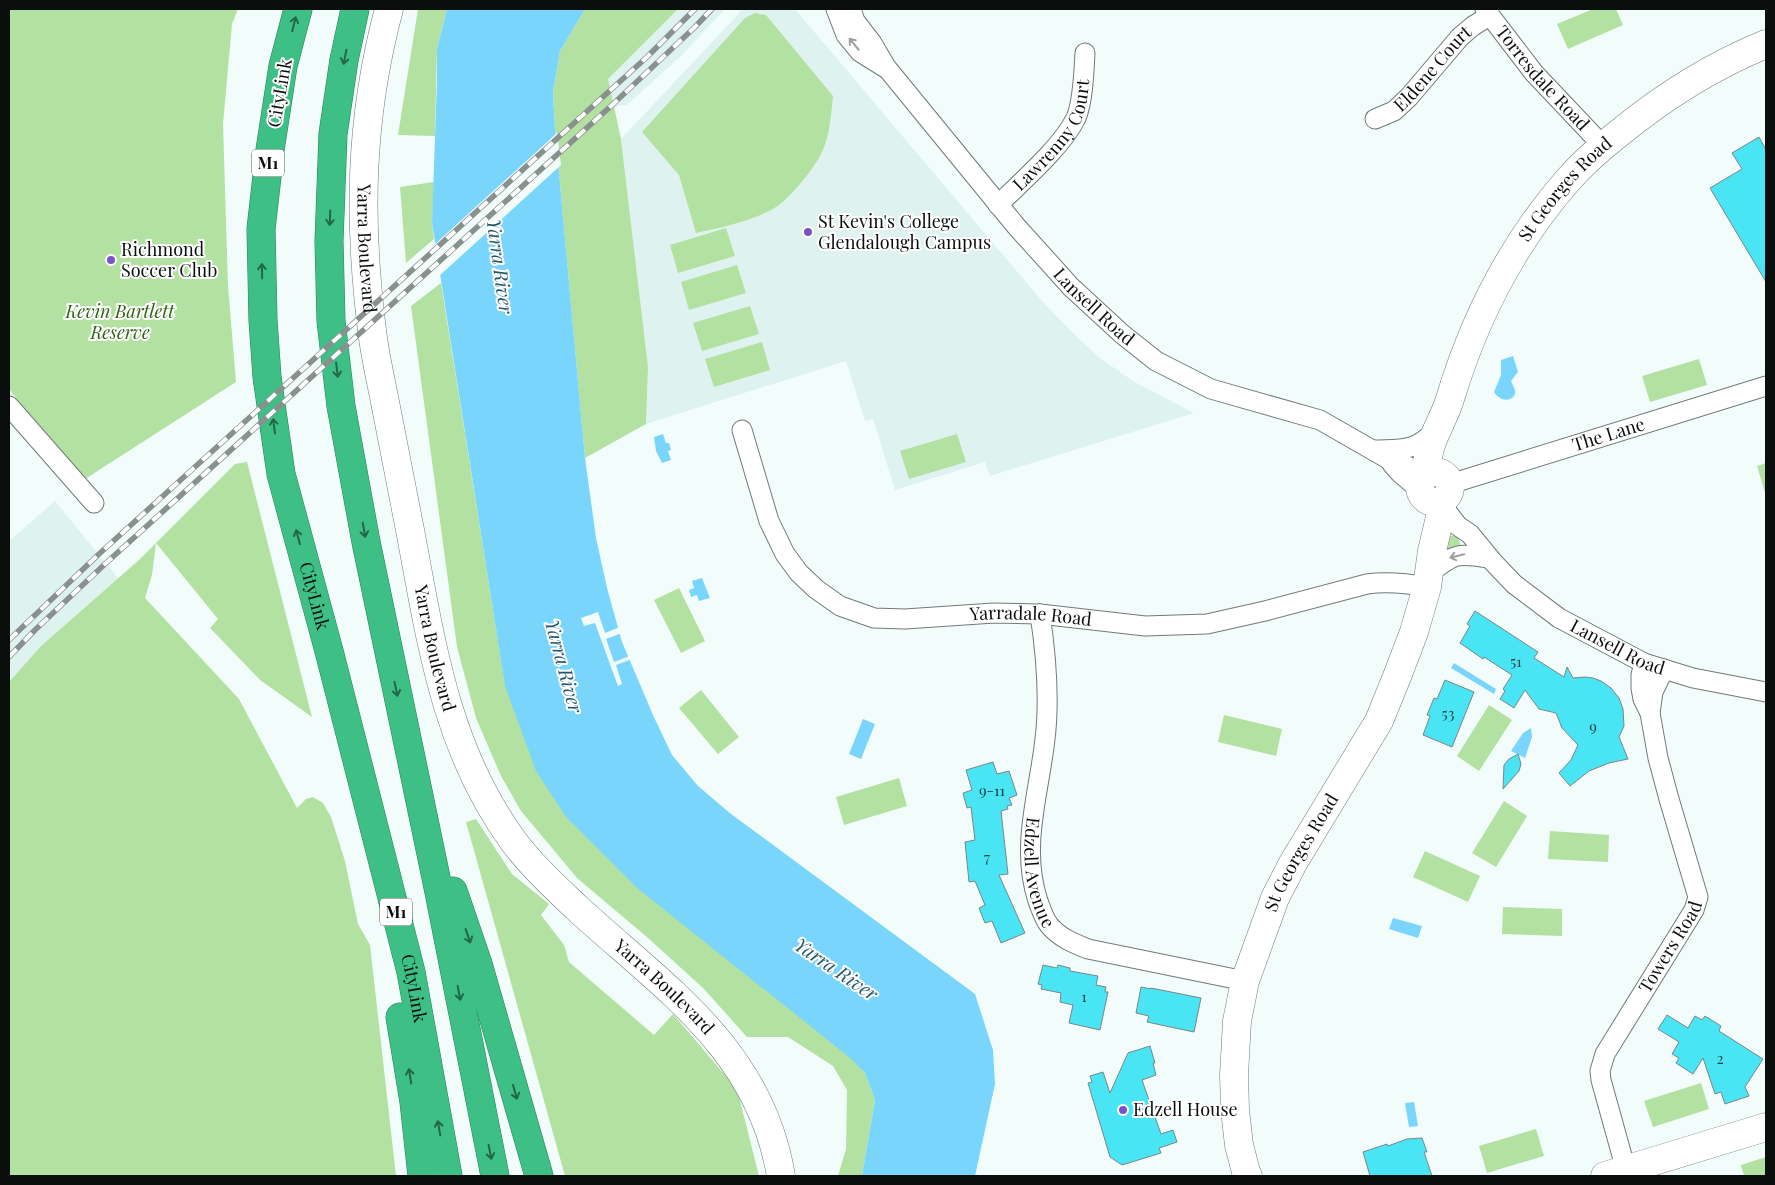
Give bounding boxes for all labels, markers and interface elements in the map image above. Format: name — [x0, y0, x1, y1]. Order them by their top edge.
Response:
one-way arrow — [289, 17, 299, 33]
street label: Eldene Court — [1388, 19, 1476, 116]
street label: Torresdale Road — [1491, 20, 1596, 136]
one-way arrow — [848, 38, 859, 51]
one-way arrow — [340, 48, 350, 64]
street label: CityLink — [261, 57, 297, 129]
street label: Lawrenny Court — [1007, 77, 1094, 196]
street label: St Georges Road — [1512, 130, 1617, 246]
road number: M1 — [252, 150, 284, 177]
street label: Yarra Boulevard — [353, 183, 383, 315]
place label: St Kevin's College Glendalough Campus — [818, 209, 991, 254]
one-way arrow — [325, 210, 334, 226]
water label: Yarra River — [481, 217, 521, 316]
marker: St Kevin's College Glendalough Campus — [802, 226, 814, 238]
place label: Richmond Soccer Club — [121, 237, 217, 282]
marker: Richmond Soccer Club — [105, 254, 117, 266]
street label: Lansell Road — [1049, 262, 1140, 351]
one-way arrow — [257, 264, 266, 280]
park label: Kevin Bartlett Reserve — [65, 299, 175, 344]
one-way arrow — [332, 361, 342, 377]
street label: The Lane — [1569, 411, 1647, 456]
one-way arrow — [269, 418, 279, 434]
one-way arrow — [360, 521, 369, 537]
one-way arrow — [293, 529, 302, 545]
one-way arrow — [1450, 552, 1466, 561]
street label: CityLink — [294, 559, 336, 632]
street label: Yarra Boulevard — [409, 582, 462, 715]
street label: Yarradale Road — [968, 600, 1094, 631]
street label: Lansell Road — [1566, 613, 1669, 680]
water label: Yarra River — [540, 616, 590, 716]
house number: 51 — [1510, 651, 1522, 671]
one-way arrow — [392, 681, 402, 697]
house number: 53 — [1442, 703, 1455, 723]
house number: 9 — [1589, 716, 1597, 736]
house number: 9-11 — [979, 780, 1006, 800]
street label: St Georges Road — [1258, 788, 1344, 915]
street label: Edzell Avenue — [1019, 816, 1061, 933]
house number: 7 — [984, 847, 990, 867]
street label: Towers Road — [1633, 897, 1707, 997]
road number: M1 — [380, 899, 412, 926]
one-way arrow — [464, 928, 473, 943]
water label: Yarra River — [790, 931, 884, 1006]
street label: Yarra Boulevard — [609, 933, 720, 1039]
street label: CityLink — [396, 951, 433, 1025]
one-way arrow — [455, 984, 464, 1000]
house number: 1 — [1081, 986, 1087, 1006]
house number: 2 — [1716, 1048, 1724, 1068]
one-way arrow — [404, 1068, 414, 1084]
one-way arrow — [511, 1083, 521, 1099]
place label: Edzell House — [1133, 1097, 1238, 1121]
marker: Edzell House — [1117, 1104, 1129, 1116]
one-way arrow — [434, 1121, 443, 1137]
one-way arrow — [486, 1144, 496, 1160]

